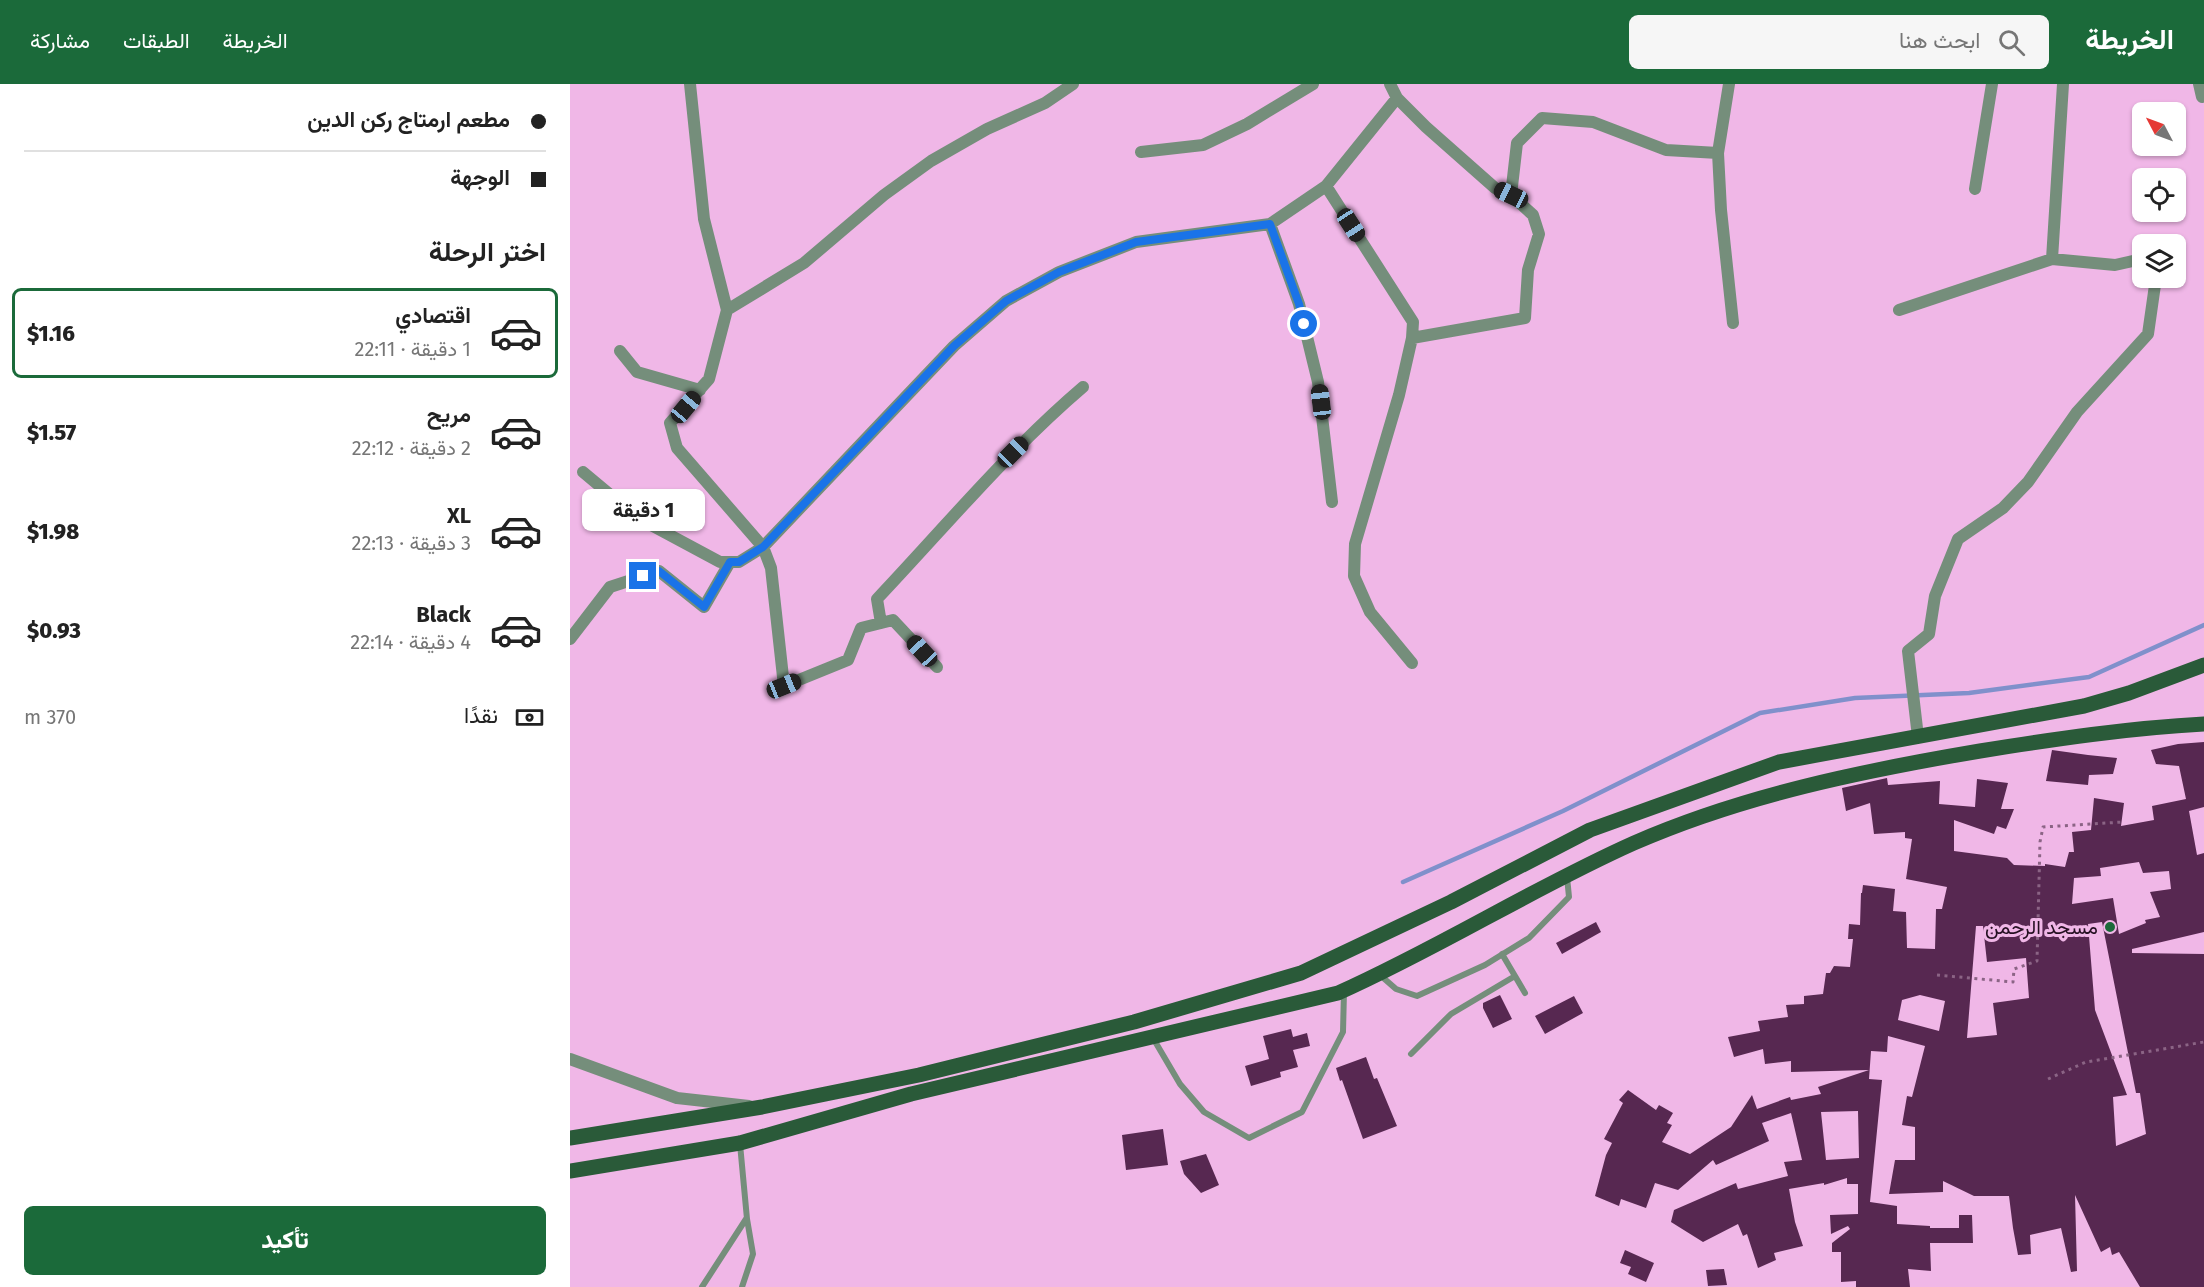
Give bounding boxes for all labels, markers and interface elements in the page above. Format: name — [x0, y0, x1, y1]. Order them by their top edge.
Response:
search box — [1629, 15, 2049, 69]
text: الخريطة — [2085, 23, 2174, 56]
icon: search — [1995, 26, 2028, 59]
text: ابحث هنا — [1899, 27, 1980, 54]
text: مشاركة — [30, 28, 90, 54]
text: الطبقات — [123, 28, 190, 54]
text: الخريطة — [223, 28, 288, 54]
north arrow — [2132, 102, 2186, 156]
map controls — [2132, 102, 2186, 288]
text: مطعم ارمتاج ركن الدين — [307, 106, 510, 133]
text: الوجهة — [450, 164, 510, 191]
button: locate — [2132, 168, 2186, 222]
car — [1491, 179, 1531, 211]
car — [1334, 205, 1368, 245]
button: layers — [2132, 234, 2186, 288]
text: اختر الرحلة — [429, 236, 546, 268]
text: اقتصادي — [395, 302, 471, 329]
icon: car — [489, 306, 543, 360]
route start — [1290, 310, 1317, 337]
text: $1.16 — [27, 320, 75, 347]
text: 1 دقيقة · 22:11 — [354, 337, 471, 361]
car — [1310, 383, 1332, 421]
car — [668, 387, 704, 427]
text: مريح — [427, 401, 471, 428]
icon: car — [489, 405, 543, 459]
text: $1.57 — [27, 419, 76, 446]
car — [994, 433, 1032, 471]
text: 2 دقيقة · 22:12 — [352, 436, 471, 460]
callout: 1 دقيقة — [581, 489, 704, 531]
text: 1 دقيقة — [613, 498, 674, 522]
text: XL — [447, 502, 471, 529]
icon: car — [489, 504, 543, 558]
text: $1.98 — [27, 518, 79, 545]
text: 3 دقيقة · 22:13 — [352, 531, 471, 555]
route end — [629, 562, 656, 589]
text: Black — [416, 601, 471, 628]
icon: car — [489, 603, 543, 657]
text: $0.93 — [27, 617, 81, 644]
text: 4 دقيقة · 22:14 — [350, 630, 471, 654]
car — [903, 632, 941, 670]
car — [764, 671, 804, 701]
icon: cash — [513, 701, 546, 734]
text: نقدًا — [464, 702, 498, 729]
text: 370 m — [24, 705, 76, 729]
place label: مسجد الرحمن — [1985, 915, 2098, 940]
marker: مسجد الرحمن — [2103, 920, 2117, 934]
button: تأكيد — [24, 1206, 546, 1275]

